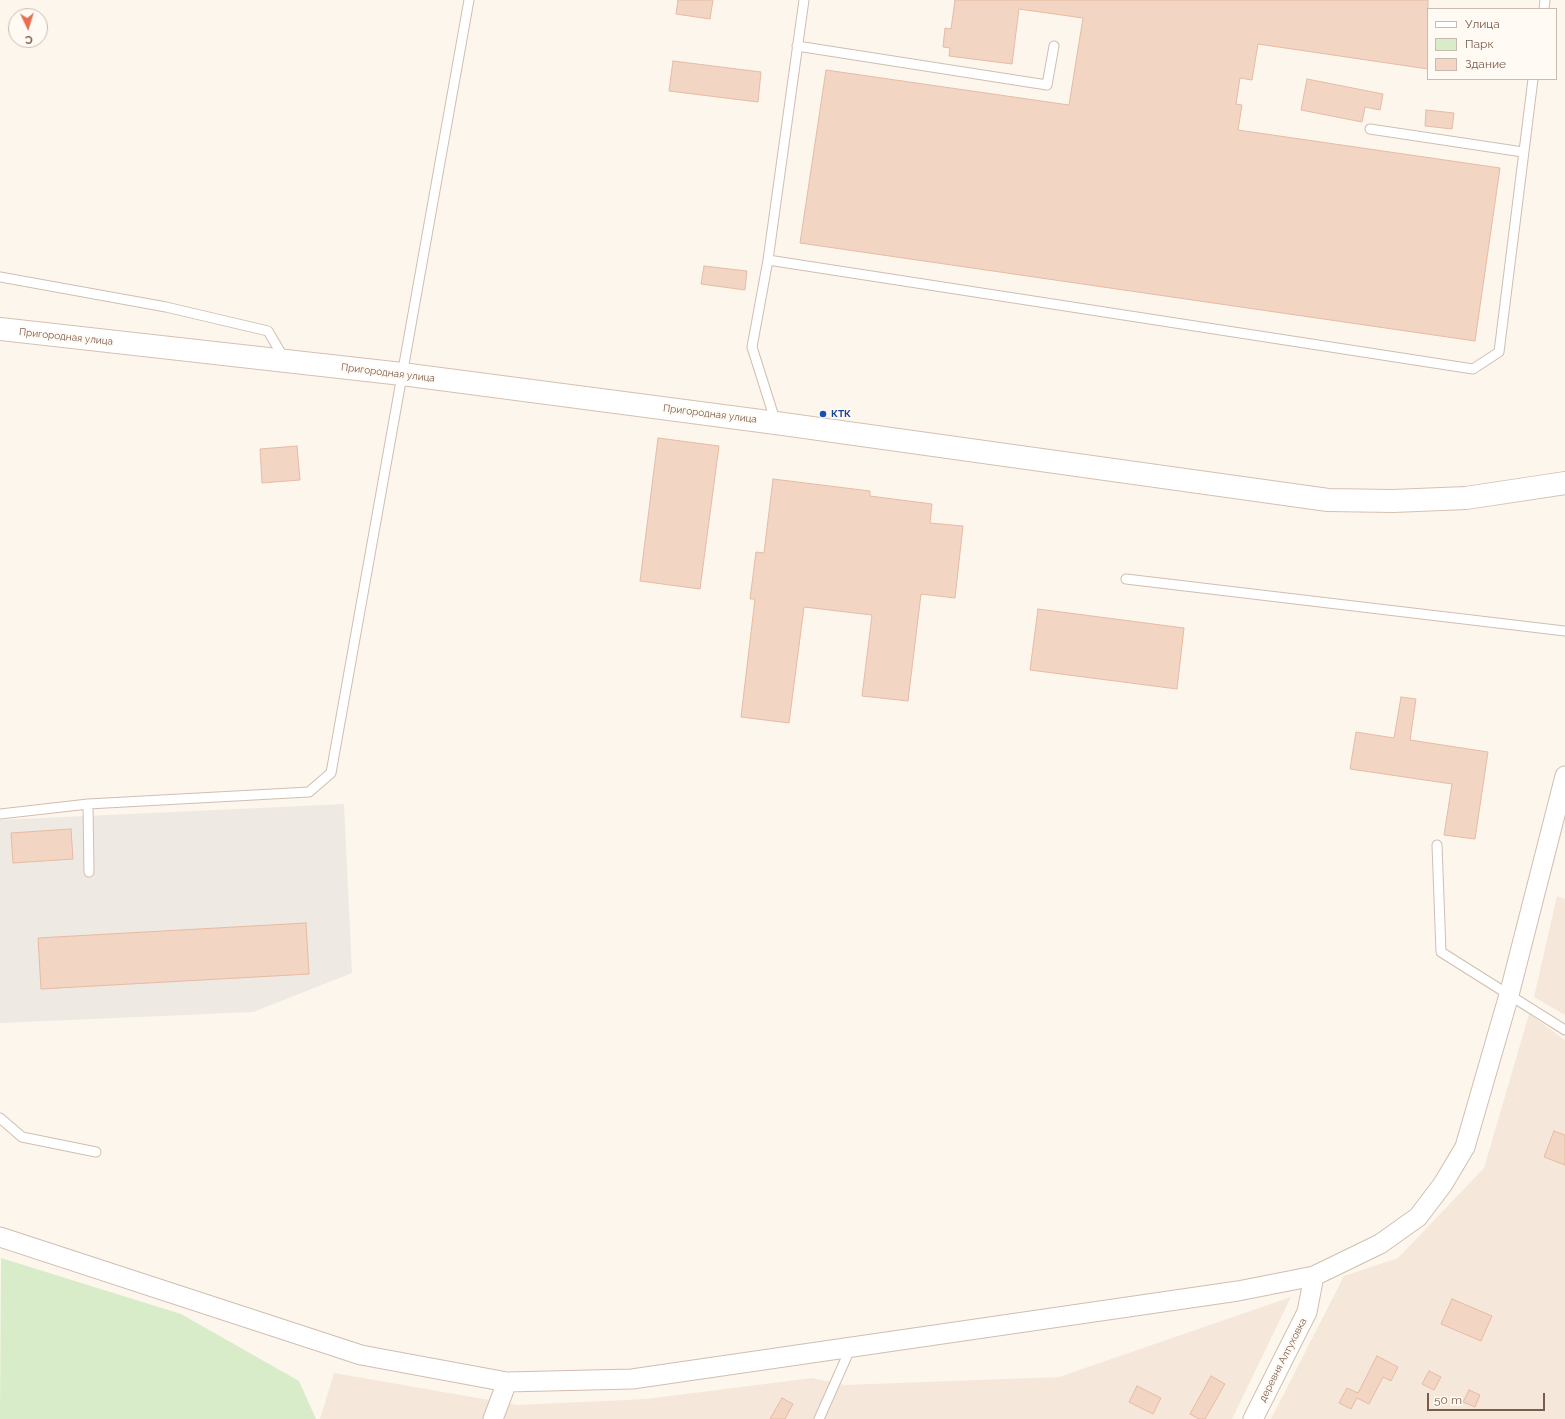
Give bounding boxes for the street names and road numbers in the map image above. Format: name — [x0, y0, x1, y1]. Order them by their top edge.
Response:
street label: Пригородная улица — [18, 326, 114, 348]
street label: Пригородная улица — [340, 361, 436, 385]
street label: Пригородная улица — [662, 402, 758, 426]
street label: деревня Алтуховка — [1257, 1316, 1309, 1404]

